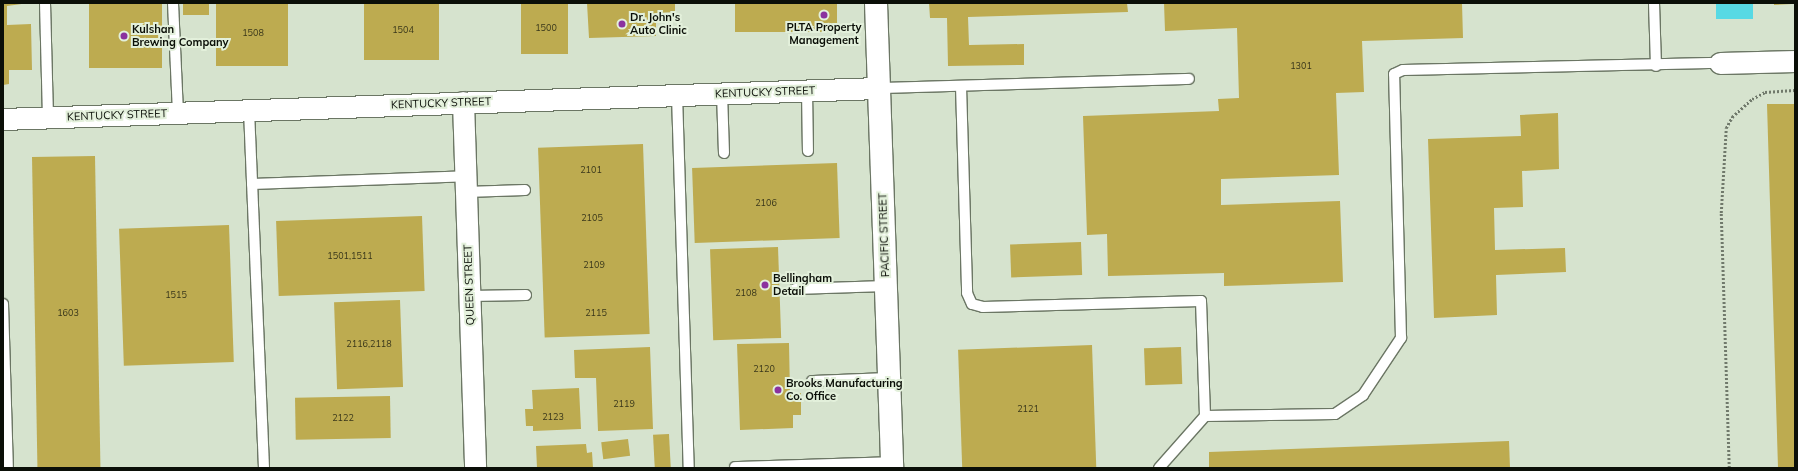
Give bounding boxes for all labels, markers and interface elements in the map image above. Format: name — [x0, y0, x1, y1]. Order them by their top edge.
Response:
marker: PLTA Property Management — [819, 10, 829, 20]
place label: Dr. John's Auto Clinic — [630, 11, 687, 37]
marker: Dr. John's Auto Clinic — [617, 19, 627, 29]
place label: PLTA Property Management — [787, 21, 861, 47]
place label: Kulshan Brewing Company — [132, 23, 229, 49]
house number: 1500 — [535, 23, 557, 33]
house number: 1504 — [392, 25, 414, 35]
house number: 1508 — [242, 28, 264, 38]
marker: Kulshan Brewing Company — [119, 31, 129, 41]
house number: 1301 — [1290, 61, 1312, 71]
street label: KENTUCKY STREET — [715, 84, 815, 100]
street label: KENTUCKY STREET — [391, 95, 491, 111]
street label: KENTUCKY STREET — [67, 107, 167, 123]
house number: 2101 — [580, 165, 602, 175]
street label: PACIFIC STREET — [876, 193, 892, 277]
house number: 2106 — [755, 198, 777, 208]
house number: 2105 — [581, 213, 603, 223]
street label: QUEEN STREET — [461, 244, 477, 326]
house number: 1501,1511 — [327, 251, 373, 261]
house number: 2109 — [583, 260, 605, 270]
place label: Bellingham Detail — [773, 272, 832, 298]
marker: Bellingham Detail — [760, 280, 770, 290]
house number: 2108 — [735, 288, 757, 298]
house number: 1515 — [165, 290, 187, 300]
house number: 1603 — [57, 308, 79, 318]
house number: 2115 — [585, 308, 607, 318]
house number: 2116,2118 — [346, 339, 392, 349]
house number: 2120 — [753, 364, 775, 374]
place label: Brooks Manufacturing Co. Office — [786, 377, 903, 403]
marker: Brooks Manufacturing Co. Office — [773, 385, 783, 395]
house number: 2119 — [613, 399, 635, 409]
house number: 2121 — [1017, 404, 1039, 414]
house number: 2123 — [542, 412, 564, 422]
house number: 2122 — [332, 413, 354, 423]

